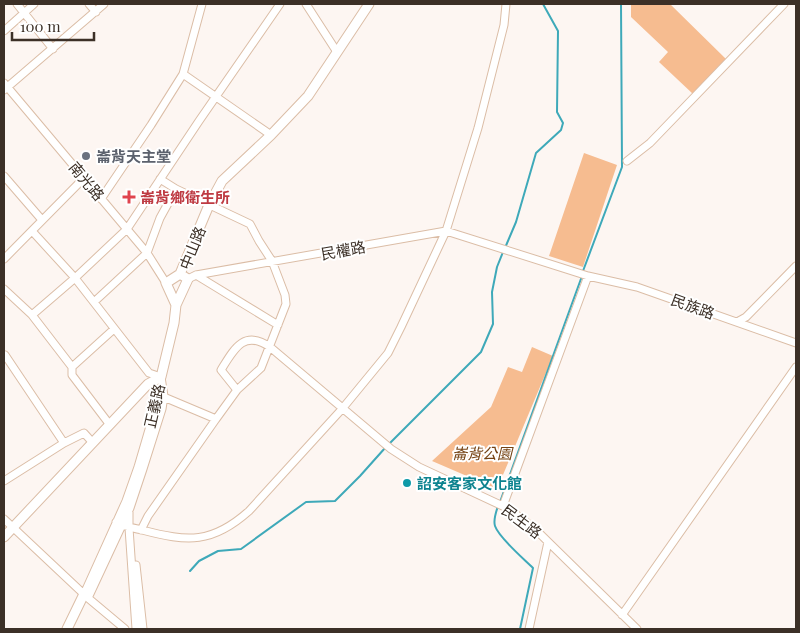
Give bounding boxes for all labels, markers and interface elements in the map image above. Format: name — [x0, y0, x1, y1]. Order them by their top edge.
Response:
scale bar — [12, 10, 95, 42]
text: 100 m — [20, 16, 61, 36]
place label: 崙背天主堂 — [96, 146, 171, 166]
marker: 崙背天主堂 — [80, 150, 92, 162]
street label: 南光路 — [65, 157, 109, 205]
place label: 崙背鄉衛生所 — [140, 187, 230, 207]
marker: 崙背鄉衛生所 — [122, 190, 136, 204]
street label: 中山路 — [174, 223, 210, 273]
street label: 民權路 — [319, 236, 367, 264]
street label: 民族路 — [668, 289, 718, 323]
street label: 正義路 — [139, 382, 169, 430]
park label: 崙背公園 — [452, 443, 514, 463]
place label: 詔安客家文化館 — [417, 473, 522, 493]
marker: 詔安客家文化館 — [401, 477, 413, 489]
street label: 民生路 — [498, 499, 546, 543]

